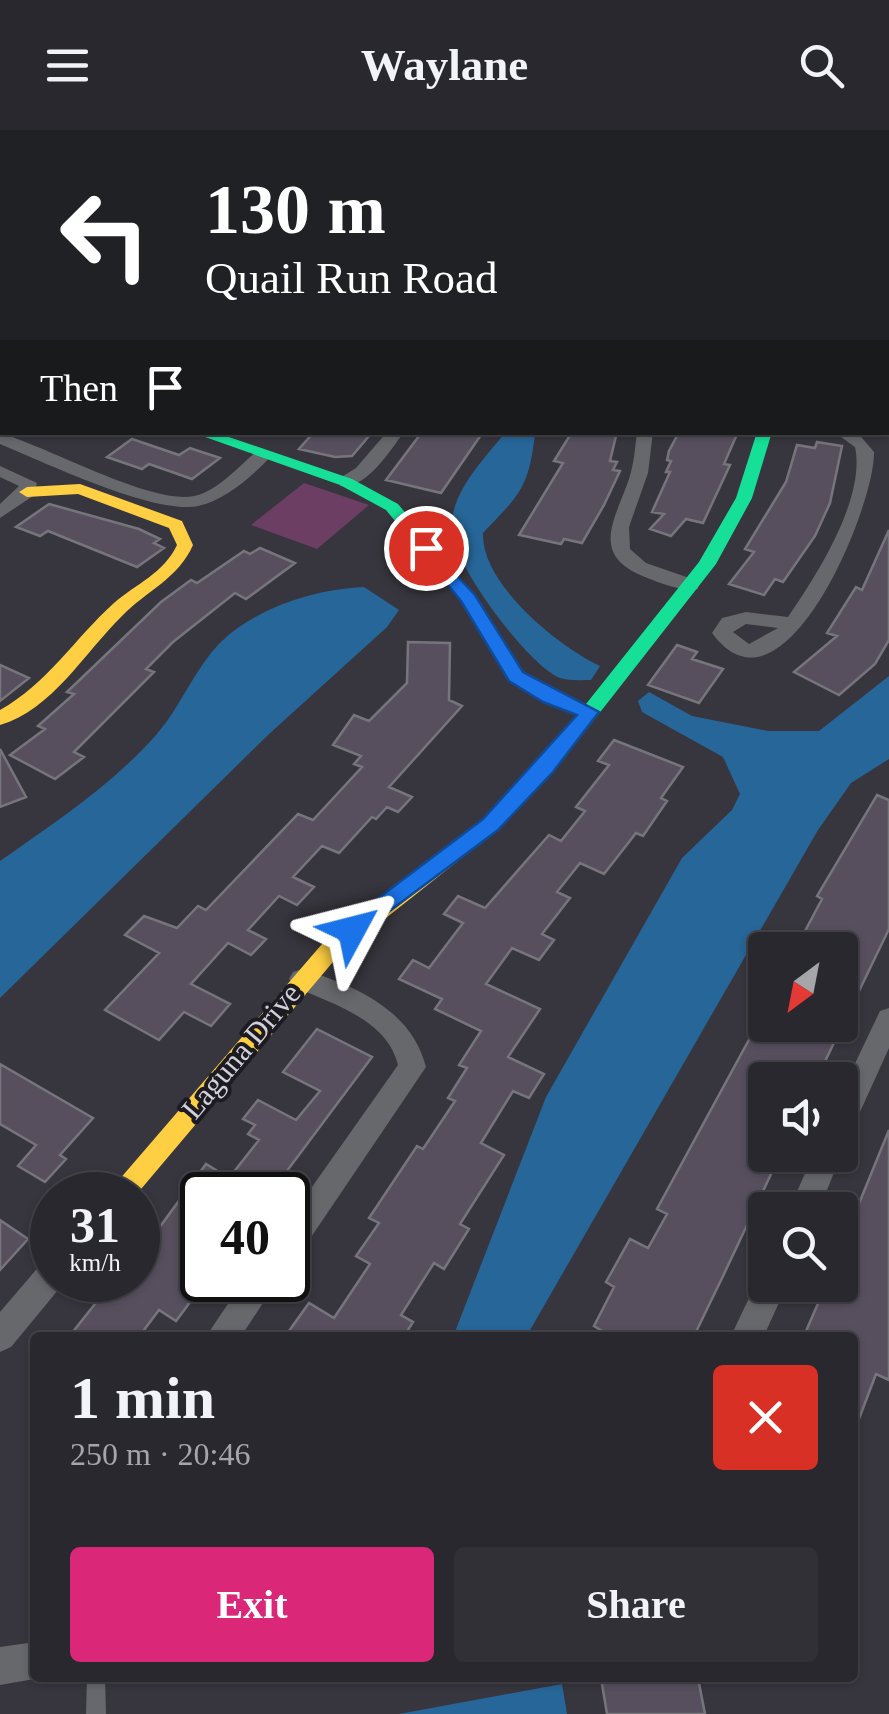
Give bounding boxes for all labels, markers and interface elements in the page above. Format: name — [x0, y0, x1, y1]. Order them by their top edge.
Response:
icon: menu — [40, 38, 95, 93]
icon: search — [794, 38, 849, 93]
text: Waylane — [361, 40, 528, 90]
icon: left — [40, 170, 170, 300]
text: 130 m — [205, 171, 386, 248]
text: Quail Run Road — [205, 253, 497, 303]
icon: arrive — [138, 360, 193, 415]
text: Then — [40, 367, 118, 409]
pin — [384, 506, 469, 591]
icon: arrive — [399, 521, 454, 576]
position arrow — [300, 878, 404, 982]
north arrow — [748, 932, 858, 1042]
map controls — [748, 932, 858, 1302]
street label: Laguna Drive — [175, 977, 307, 1125]
button: sound — [748, 1062, 858, 1172]
speed limit sign: 40 — [180, 1172, 310, 1302]
button: search — [748, 1192, 858, 1302]
text: 31 — [70, 1197, 120, 1253]
text: km/h — [69, 1249, 121, 1276]
text: 1 min — [70, 1365, 215, 1431]
button: close — [713, 1365, 818, 1470]
text: 250 m · 20:46 — [70, 1436, 250, 1472]
button: Exit — [70, 1547, 434, 1662]
button: Share — [454, 1547, 818, 1662]

